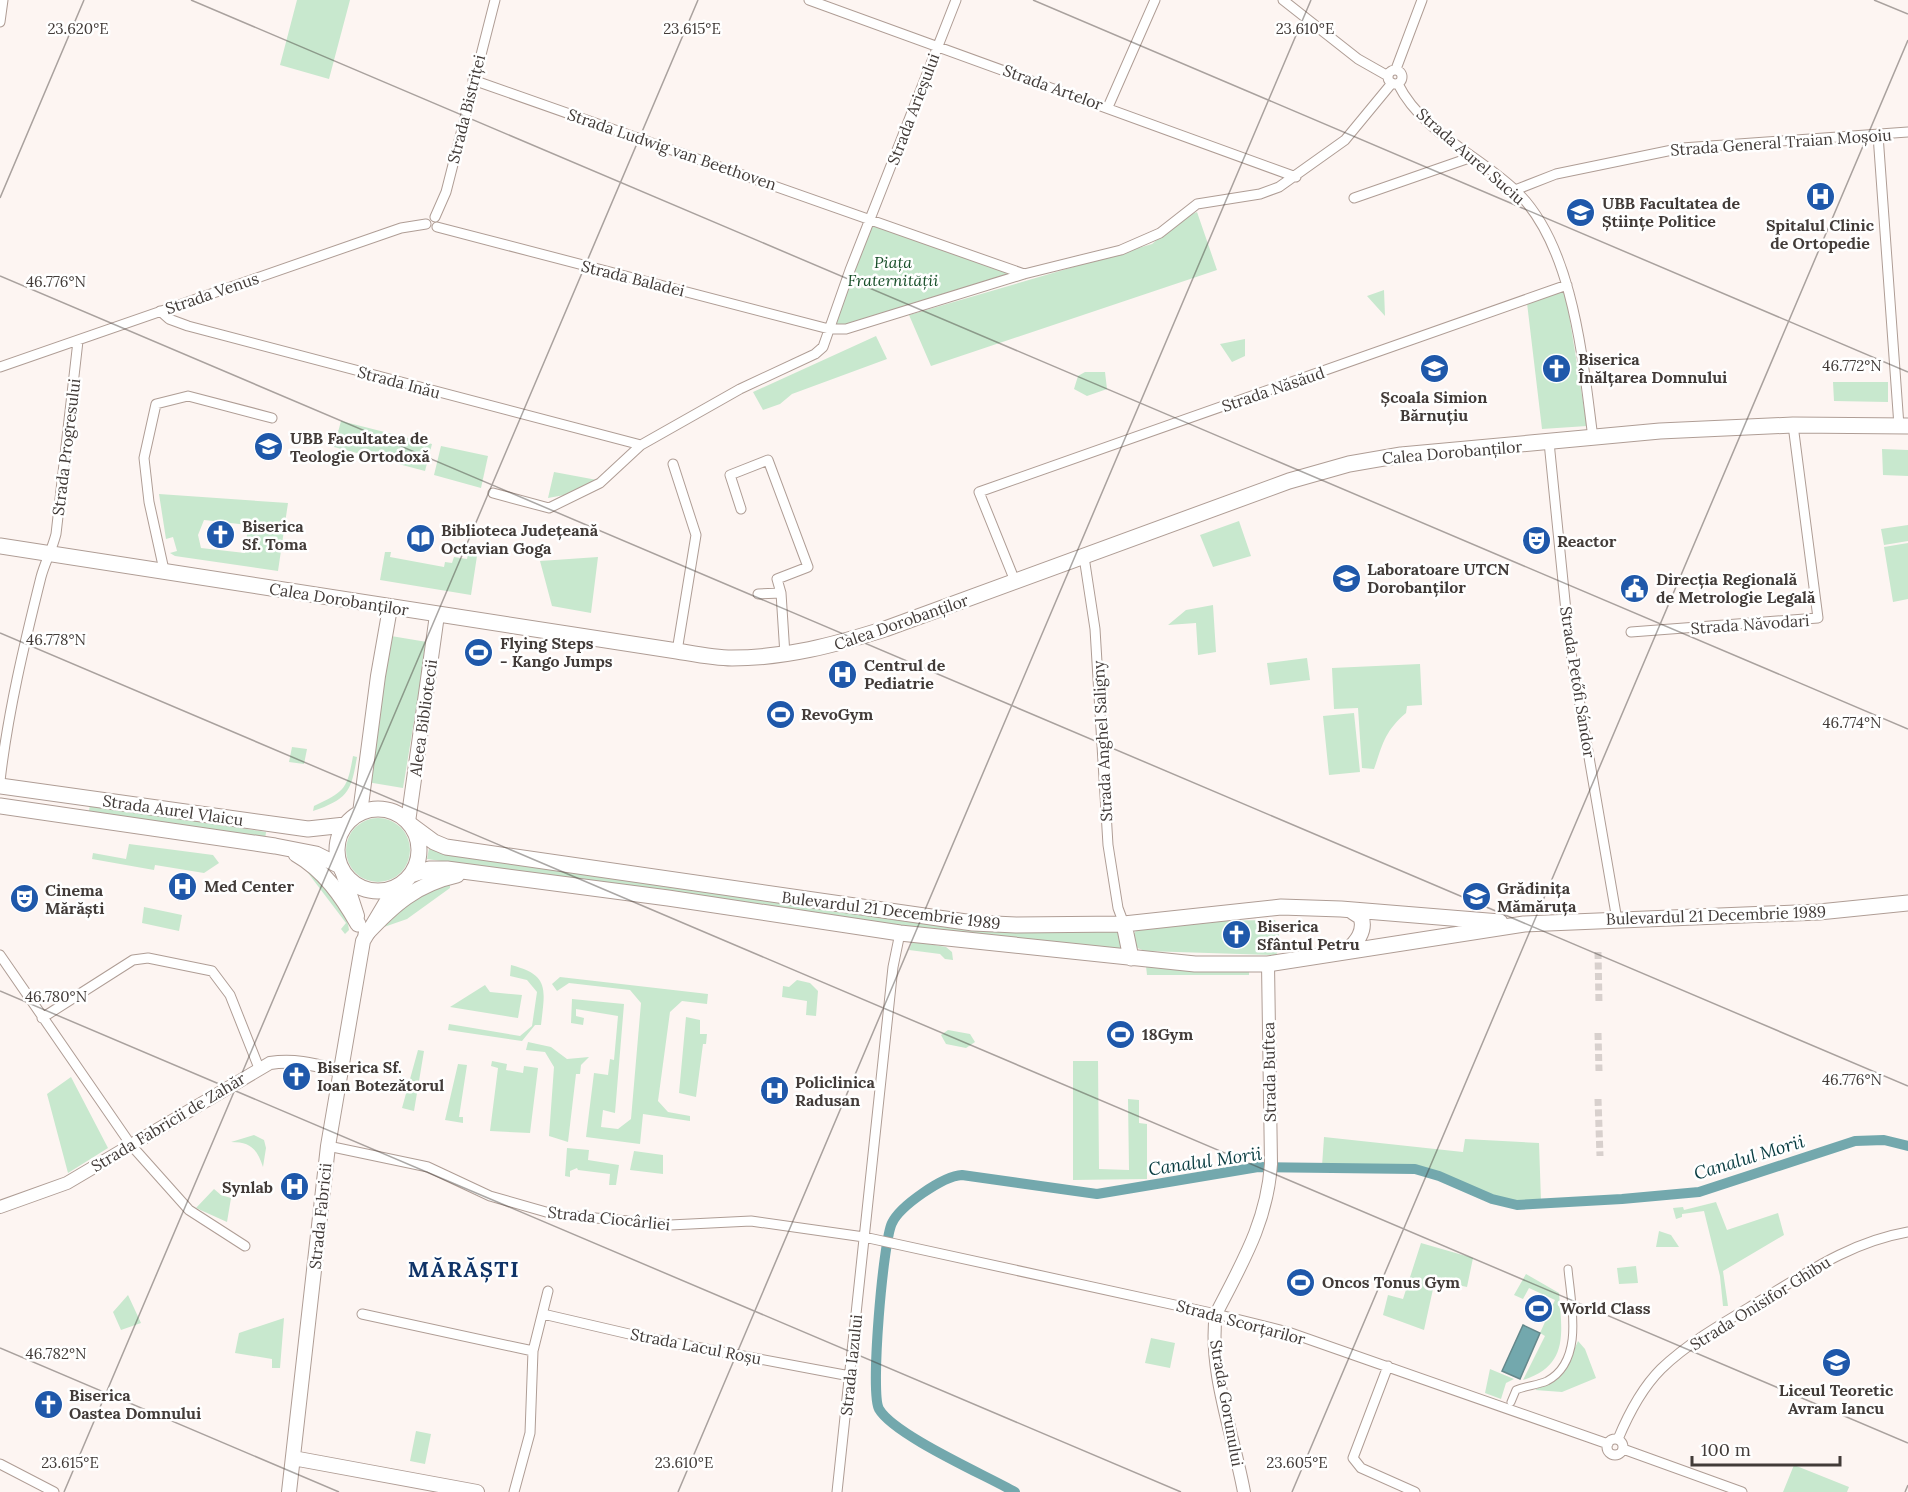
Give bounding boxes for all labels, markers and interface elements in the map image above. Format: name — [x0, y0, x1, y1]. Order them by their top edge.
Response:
text: 23.620°E — [47, 19, 109, 38]
text: 23.615°E — [663, 19, 721, 38]
text: 23.610°E — [1276, 19, 1334, 38]
street label: Strada Arieșului — [883, 50, 943, 168]
street label: Strada Bistriței — [443, 53, 489, 165]
street label: Strada Artelor — [1000, 60, 1106, 114]
street label: Strada Ludwig van Beethoven — [565, 104, 779, 194]
street label: Strada Aurel Suciu — [1413, 104, 1530, 209]
street label: Strada General Traian Moșoiu — [1670, 124, 1893, 160]
hospital icon: Spitalul Clinic de Ortopedie — [1804, 181, 1836, 213]
place label: UBB Facultatea de Științe Politice — [1602, 193, 1741, 232]
school or university icon: UBB Facultatea de Științe Politice — [1565, 196, 1597, 228]
place label: Spitalul Clinic de Ortopedie — [1766, 215, 1875, 253]
park label: Piața Fraternității — [848, 252, 939, 290]
street label: Strada Baladei — [579, 255, 687, 301]
street label: Strada Venus — [163, 268, 261, 318]
text: 46.776°N — [26, 272, 86, 291]
place label: Biserica Înălțarea Domnului — [1578, 349, 1727, 388]
church icon: Biserica Înălțarea Domnului — [1541, 352, 1573, 384]
school or university icon: Școala Simion Bărnuțiu — [1418, 353, 1450, 385]
text: 46.772°N — [1822, 356, 1882, 375]
street label: Strada Inău — [355, 361, 443, 403]
street label: Strada Năsăud — [1219, 362, 1327, 416]
street label: Strada Progresului — [48, 377, 84, 517]
place label: Școala Simion Bărnuțiu — [1381, 387, 1487, 426]
place label: UBB Facultatea de Teologie Ortodoxă — [290, 428, 430, 466]
school or university icon: UBB Facultatea de Teologie Ortodoxă — [253, 431, 285, 463]
street label: Calea Dorobanților — [1381, 436, 1523, 468]
place label: Biserica Sf. Toma — [242, 516, 308, 554]
church icon: Biserica Sf. Toma — [205, 519, 237, 551]
place label: Biblioteca Județeană Octavian Goga — [441, 520, 599, 558]
library icon: Biblioteca Județeană Octavian Goga — [404, 523, 436, 555]
theatre icon: Reactor — [1520, 525, 1552, 557]
place label: Reactor — [1557, 531, 1617, 551]
place label: Laboratoare UTCN Dorobanților — [1367, 559, 1510, 598]
school or university icon: Laboratoare UTCN Dorobanților — [1330, 562, 1362, 594]
place label: Direcția Regională de Metrologie Legală — [1656, 569, 1816, 607]
public building icon: Direcția Regională de Metrologie Legală — [1619, 572, 1651, 604]
street label: Calea Dorobanților — [268, 578, 410, 620]
street label: Calea Dorobanților — [831, 590, 971, 654]
street label: Strada Petőfi Sándor — [1556, 605, 1600, 759]
street label: Strada Năvodari — [1690, 610, 1810, 638]
text: 46.778°N — [26, 630, 86, 649]
place label: Flying Steps - Kango Jumps — [500, 633, 613, 671]
sports icon: Flying Steps - Kango Jumps — [463, 636, 495, 668]
place label: Centrul de Pediatrie — [864, 655, 946, 693]
street label: Aleea Bibliotecii — [405, 658, 441, 779]
hospital icon: Centrul de Pediatrie — [827, 658, 859, 690]
street label: Strada Anghel Saligny — [1088, 659, 1116, 822]
sports icon: RevoGym — [764, 698, 796, 730]
place label: RevoGym — [801, 704, 874, 724]
text: 46.774°N — [1822, 713, 1882, 732]
street label: Strada Aurel Vlaicu — [101, 790, 245, 830]
hospital icon: Med Center — [167, 870, 199, 902]
place label: Med Center — [204, 876, 294, 896]
place label: Grădinița Mămăruța — [1497, 878, 1577, 917]
place label: Cinema Mărăști — [45, 880, 104, 919]
school or university icon: Grădinița Mămăruța — [1460, 881, 1492, 913]
theatre icon: Cinema Mărăști — [8, 883, 40, 915]
street label: Bulevardul 21 Decembrie 1989 — [780, 887, 1002, 933]
street label: Bulevardul 21 Decembrie 1989 — [1606, 901, 1826, 929]
place label: Biserica Sfântul Petru — [1257, 916, 1360, 954]
church icon: Biserica Sfântul Petru — [1220, 919, 1252, 951]
text: 46.780°N — [25, 987, 87, 1006]
sports icon: 18Gym — [1105, 1018, 1137, 1050]
street label: Strada Buftea — [1258, 1022, 1280, 1122]
place label: 18Gym — [1142, 1024, 1193, 1044]
place label: Biserica Sf. Ioan Botezătorul — [317, 1057, 444, 1095]
church icon: Biserica Sf. Ioan Botezătorul — [280, 1060, 312, 1092]
street label: Strada Fabricii de Zahăr — [87, 1068, 249, 1176]
text: 46.776°N — [1822, 1070, 1882, 1089]
place label: Policlinica Radusan — [795, 1072, 875, 1110]
hospital icon: Policlinica Radusan — [758, 1075, 790, 1107]
water label: Canalul Morii — [1691, 1129, 1807, 1185]
water label: Canalul Morii — [1147, 1142, 1263, 1180]
street label: Strada Fabricii — [304, 1162, 336, 1270]
hospital icon: Synlab — [278, 1171, 310, 1203]
place label: Synlab — [222, 1177, 273, 1197]
street label: Strada Ciocârliei — [547, 1202, 671, 1234]
street label: Strada Onisifor Ghibu — [1686, 1251, 1834, 1354]
district label: MĂRĂȘTI — [408, 1255, 520, 1283]
sports icon: Oncos Tonus Gym — [1285, 1266, 1317, 1298]
place label: Oncos Tonus Gym — [1322, 1272, 1460, 1292]
sports icon: World Class — [1523, 1292, 1555, 1324]
street label: Strada Scorțarilor — [1174, 1295, 1308, 1349]
place label: World Class — [1560, 1298, 1651, 1318]
street label: Strada Iazului — [836, 1313, 866, 1417]
street label: Strada Lacul Roșu — [629, 1323, 764, 1369]
street label: Strada Gorunului — [1206, 1338, 1248, 1468]
text: 46.782°N — [26, 1344, 86, 1363]
school or university icon: Liceul Teoretic Avram Iancu — [1820, 1346, 1852, 1378]
place label: Liceul Teoretic Avram Iancu — [1779, 1380, 1894, 1418]
place label: Biserica Oastea Domnului — [69, 1385, 201, 1423]
church icon: Biserica Oastea Domnului — [32, 1388, 64, 1420]
scale bar — [1692, 1429, 1840, 1467]
text: 100 m — [1701, 1438, 1751, 1461]
text: 23.615°E — [41, 1453, 99, 1472]
text: 23.610°E — [655, 1453, 713, 1472]
text: 23.605°E — [1266, 1453, 1328, 1472]

